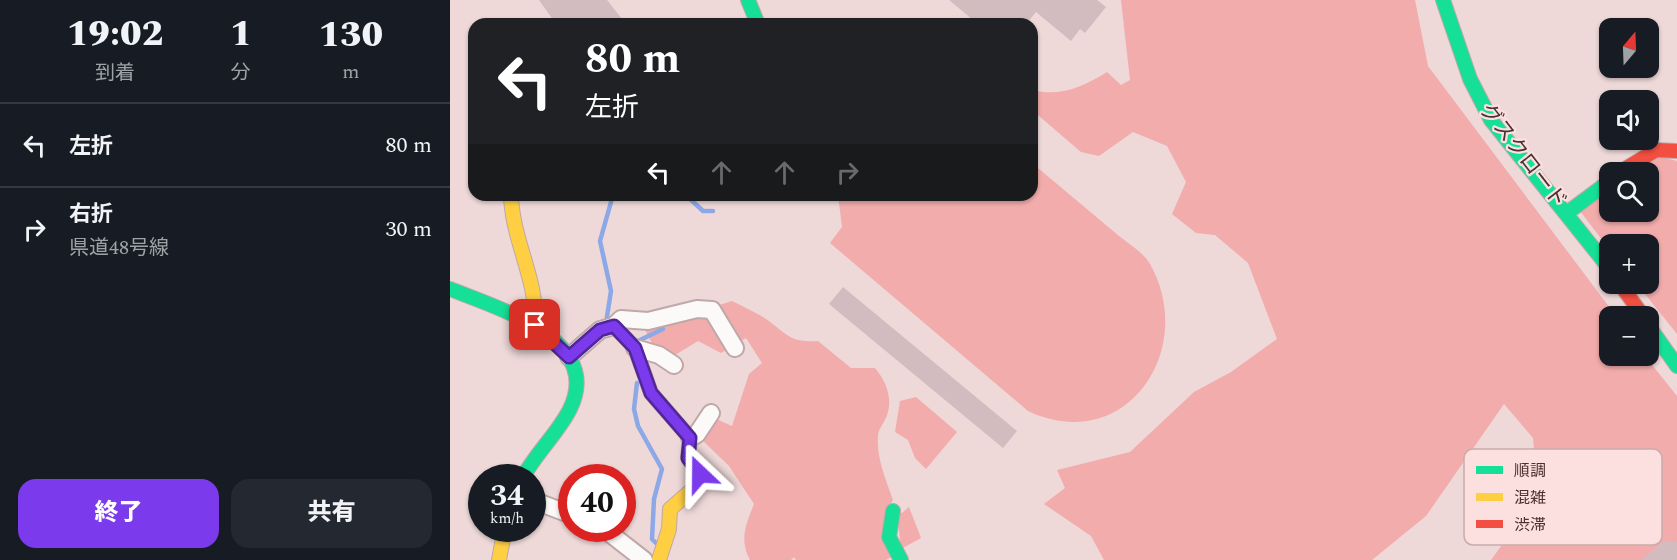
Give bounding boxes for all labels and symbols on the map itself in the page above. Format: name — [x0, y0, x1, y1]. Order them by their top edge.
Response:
north arrow — [1599, 18, 1659, 78]
street label: グスクロード — [1472, 97, 1574, 215]
pin — [509, 299, 560, 350]
position arrow — [668, 442, 732, 506]
legend — [1464, 449, 1662, 545]
text: 順調 — [1514, 459, 1546, 483]
speed limit sign: 40 — [558, 464, 636, 542]
text: 混雑 — [1514, 486, 1546, 510]
text: 渋滞 — [1514, 513, 1546, 537]

